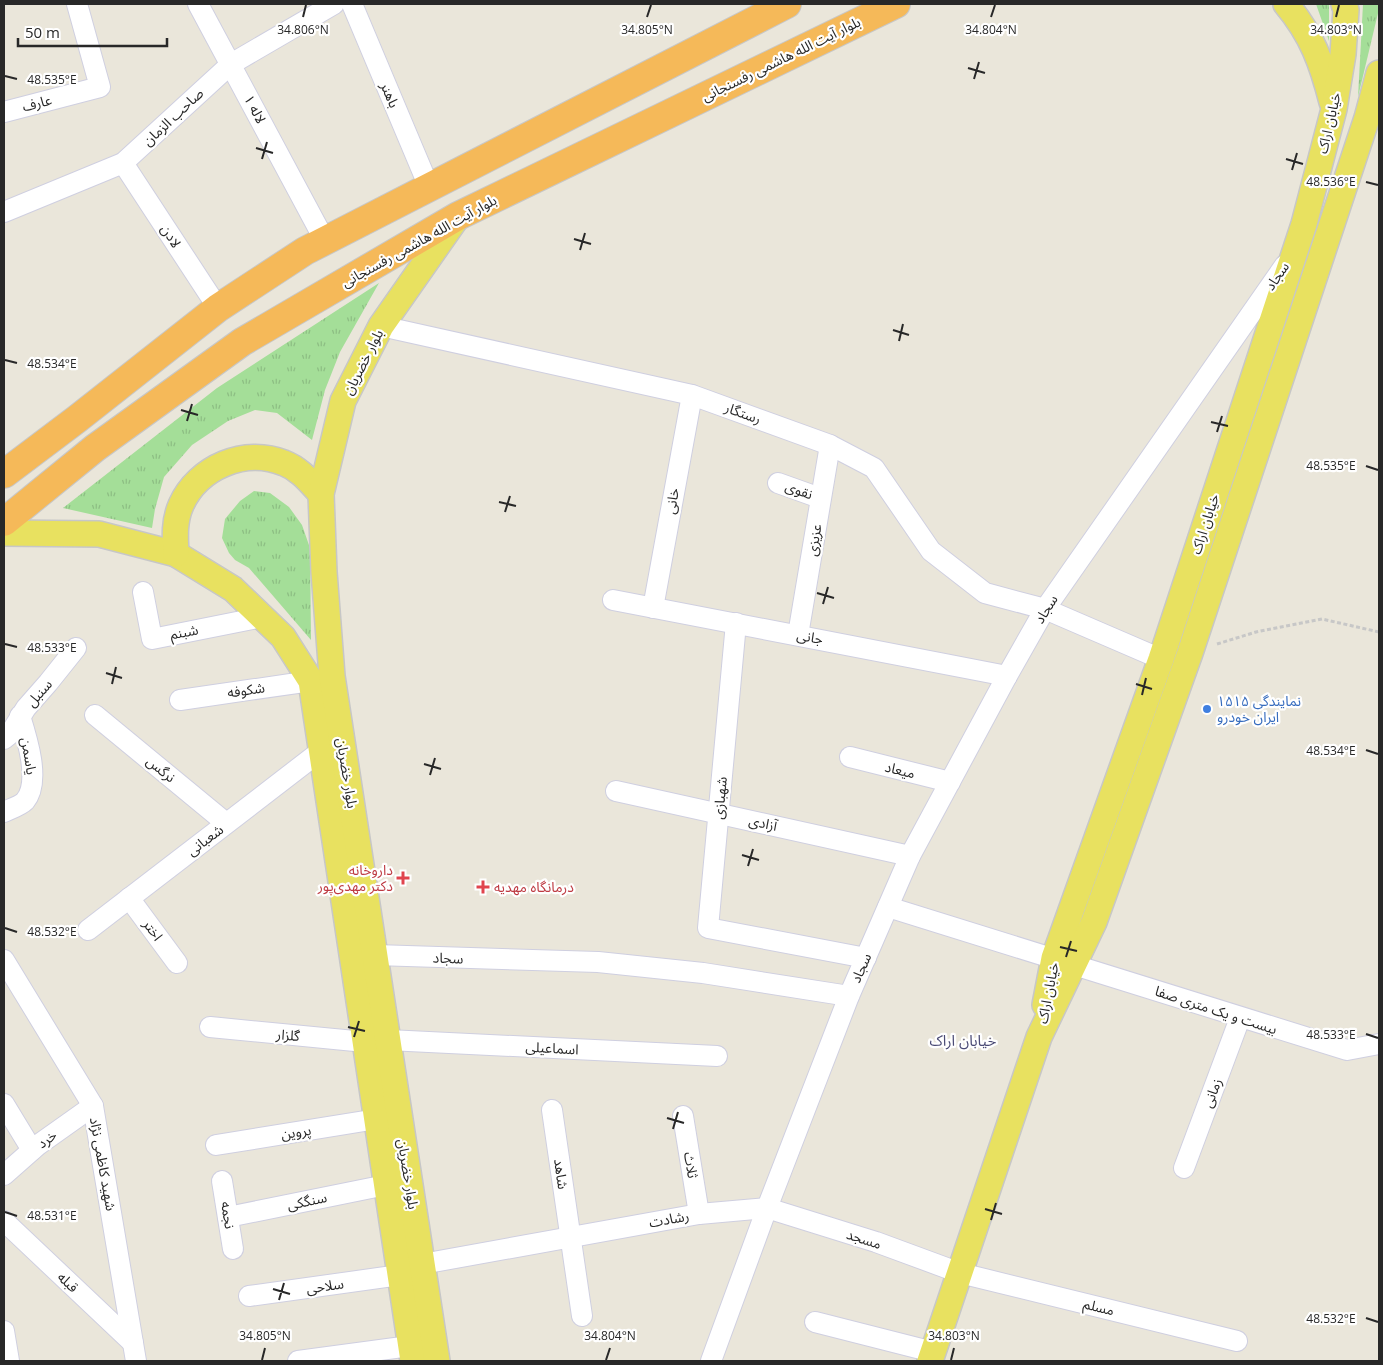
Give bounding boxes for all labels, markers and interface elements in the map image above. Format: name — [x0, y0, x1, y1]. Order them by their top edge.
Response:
street label: بلوار آیت الله هاشمی رفسنجانی — [698, 12, 864, 105]
scale bar — [18, 15, 166, 47]
text: 34.806°N — [277, 21, 329, 38]
text: 34.805°N — [621, 21, 673, 38]
text: 34.804°N — [965, 21, 1017, 38]
text: 34.803°N — [1310, 21, 1362, 38]
text: 50 m — [25, 22, 60, 42]
text: 48.535°E — [27, 71, 77, 88]
street label: باهنر — [376, 78, 404, 111]
street label: صاحب الزمان — [138, 83, 208, 150]
street label: عارف — [20, 90, 54, 115]
street label: خیابان اراک — [1312, 90, 1345, 155]
street label: لاله ۱ — [240, 91, 271, 127]
text: 48.536°E — [1306, 173, 1356, 190]
street label: بلوار آیت الله هاشمی رفسنجانی — [338, 190, 500, 291]
street label: لادن — [157, 220, 186, 251]
street label: سجاد — [1260, 258, 1293, 294]
street label: بلوار خضریان — [338, 326, 387, 398]
text: 48.534°E — [27, 355, 77, 372]
street label: رستگار — [721, 397, 764, 428]
text: 48.535°E — [1306, 457, 1356, 474]
street label: نقوی — [783, 476, 816, 503]
street label: خانی — [660, 486, 683, 516]
street label: خیابان اراک — [1186, 491, 1223, 556]
street label: عزیزی — [802, 522, 825, 557]
street label: سجاد — [1029, 591, 1062, 627]
street label: شبنم — [168, 619, 200, 646]
street label: جانی — [795, 625, 825, 648]
text: 48.533°E — [27, 639, 77, 656]
street label: سنبل — [21, 675, 56, 711]
street label: شکوفه — [226, 677, 266, 702]
place label: نمایندگی ۱۵۱۵ ایران خودرو — [1217, 691, 1301, 726]
marker: نمایندگی ۱۵۱۵ ایران خودرو — [1201, 703, 1213, 715]
street label: یاسمن — [17, 736, 42, 776]
street label: بلوار خضریان — [333, 736, 362, 810]
text: 48.534°E — [1306, 742, 1356, 759]
street label: نرگس — [143, 751, 180, 786]
street label: میعاد — [883, 757, 917, 782]
street label: شهبازی — [708, 776, 731, 820]
street label: آزادی — [747, 810, 780, 835]
street label: شعبانی — [183, 820, 227, 860]
place label: داروخانه دکتر مهدی‌پور — [317, 860, 393, 896]
marker: داروخانه دکتر مهدی‌پور — [397, 872, 409, 884]
place label: درمانگاه مهدیه — [494, 877, 574, 896]
marker: درمانگاه مهدیه — [476, 880, 490, 894]
street label: اختر — [139, 914, 168, 944]
text: 48.532°E — [27, 923, 77, 940]
street label: سجاد — [432, 947, 464, 968]
street label: سجاد — [846, 950, 875, 986]
street label: خیابان اراک — [1032, 960, 1063, 1025]
street label: بیست و یک متری صفا — [1153, 981, 1280, 1038]
street label: گلزار — [274, 1024, 301, 1045]
text: 48.533°E — [1306, 1026, 1356, 1043]
district label: خیابان اراک — [930, 1030, 997, 1050]
street label: اسماعیلی — [525, 1037, 579, 1058]
street label: زمانی — [1197, 1075, 1226, 1110]
street label: شهید کاظمی نژاد — [86, 1116, 121, 1212]
street label: پروین — [279, 1120, 313, 1144]
street label: خرد — [33, 1125, 60, 1152]
street label: بلوار خضریان — [394, 1137, 423, 1211]
street label: ثلاث — [680, 1150, 703, 1179]
street label: شاهد — [550, 1157, 573, 1190]
street label: سنگکی — [285, 1187, 329, 1214]
street label: نجمه — [217, 1200, 240, 1230]
street label: رشادت — [647, 1206, 690, 1231]
text: 48.531°E — [27, 1207, 77, 1224]
street label: مسجد — [844, 1224, 884, 1253]
street label: قبله — [54, 1267, 83, 1296]
street label: سلاحی — [305, 1273, 345, 1298]
street label: مسلم — [1081, 1294, 1117, 1321]
text: 48.532°E — [1306, 1310, 1356, 1327]
text: 34.805°N — [239, 1327, 291, 1344]
text: 34.804°N — [584, 1327, 636, 1344]
text: 34.803°N — [928, 1327, 980, 1344]

